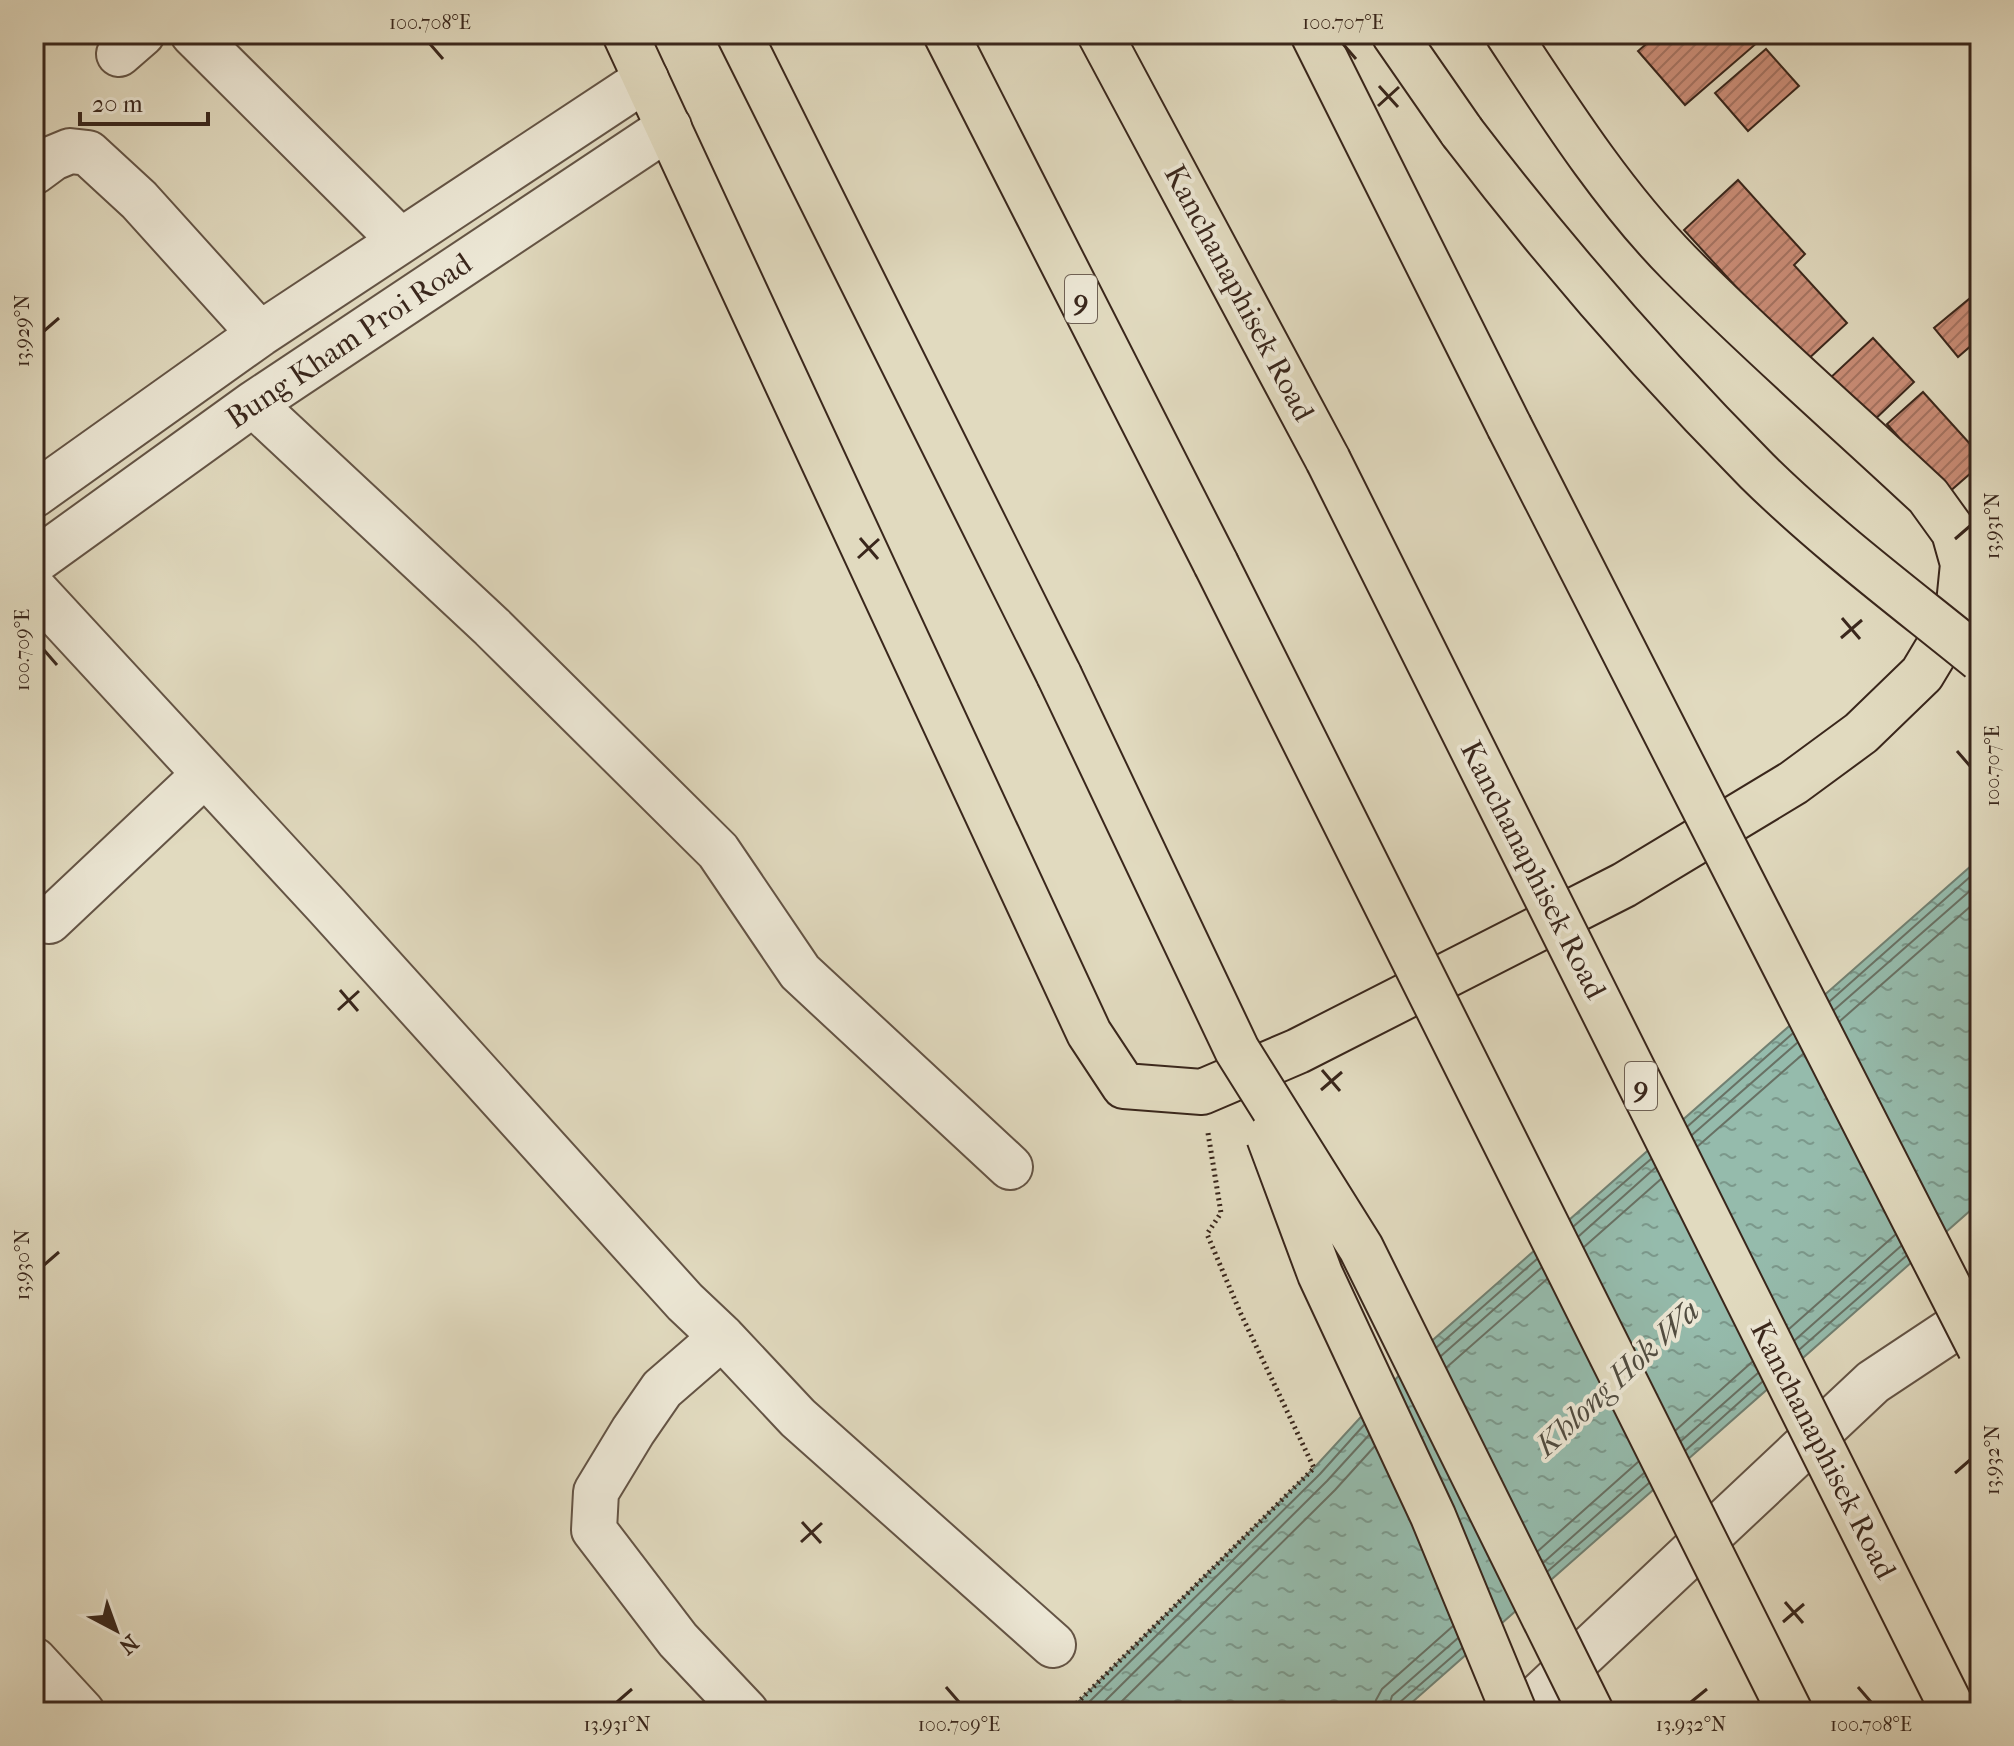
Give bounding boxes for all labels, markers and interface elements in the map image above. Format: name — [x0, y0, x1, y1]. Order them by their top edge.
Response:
text: 100.708°E — [389, 11, 471, 34]
text: 100.707°E — [1302, 11, 1384, 34]
scale bar — [80, 76, 208, 126]
text: 20 m — [92, 90, 143, 118]
street label: Kanchanaphisek Road — [1157, 159, 1322, 427]
street label: Bung Kham Proi Road — [220, 246, 479, 436]
road number: 9 — [1065, 275, 1097, 323]
text: 13.929°N — [11, 295, 34, 367]
text: 13.931°N — [1981, 492, 2004, 560]
text: 100.709°E — [11, 609, 34, 691]
text: 100.707°E — [1981, 725, 2004, 807]
street label: Kanchanaphisek Road — [1453, 735, 1613, 1005]
road number: 9 — [1625, 1062, 1657, 1110]
text: 13.930°N — [11, 1229, 34, 1301]
water label: Khlong Hok Wa — [1526, 1292, 1707, 1465]
street label: Kanchanaphisek Road — [1743, 1315, 1903, 1585]
text: 13.932°N — [1981, 1425, 2004, 1495]
north arrow — [76, 1590, 156, 1670]
text: N — [113, 1629, 143, 1660]
text: 13.931°N — [583, 1713, 651, 1736]
text: 100.709°E — [918, 1713, 1000, 1736]
text: 13.932°N — [1656, 1713, 1726, 1736]
text: 100.708°E — [1830, 1713, 1912, 1736]

